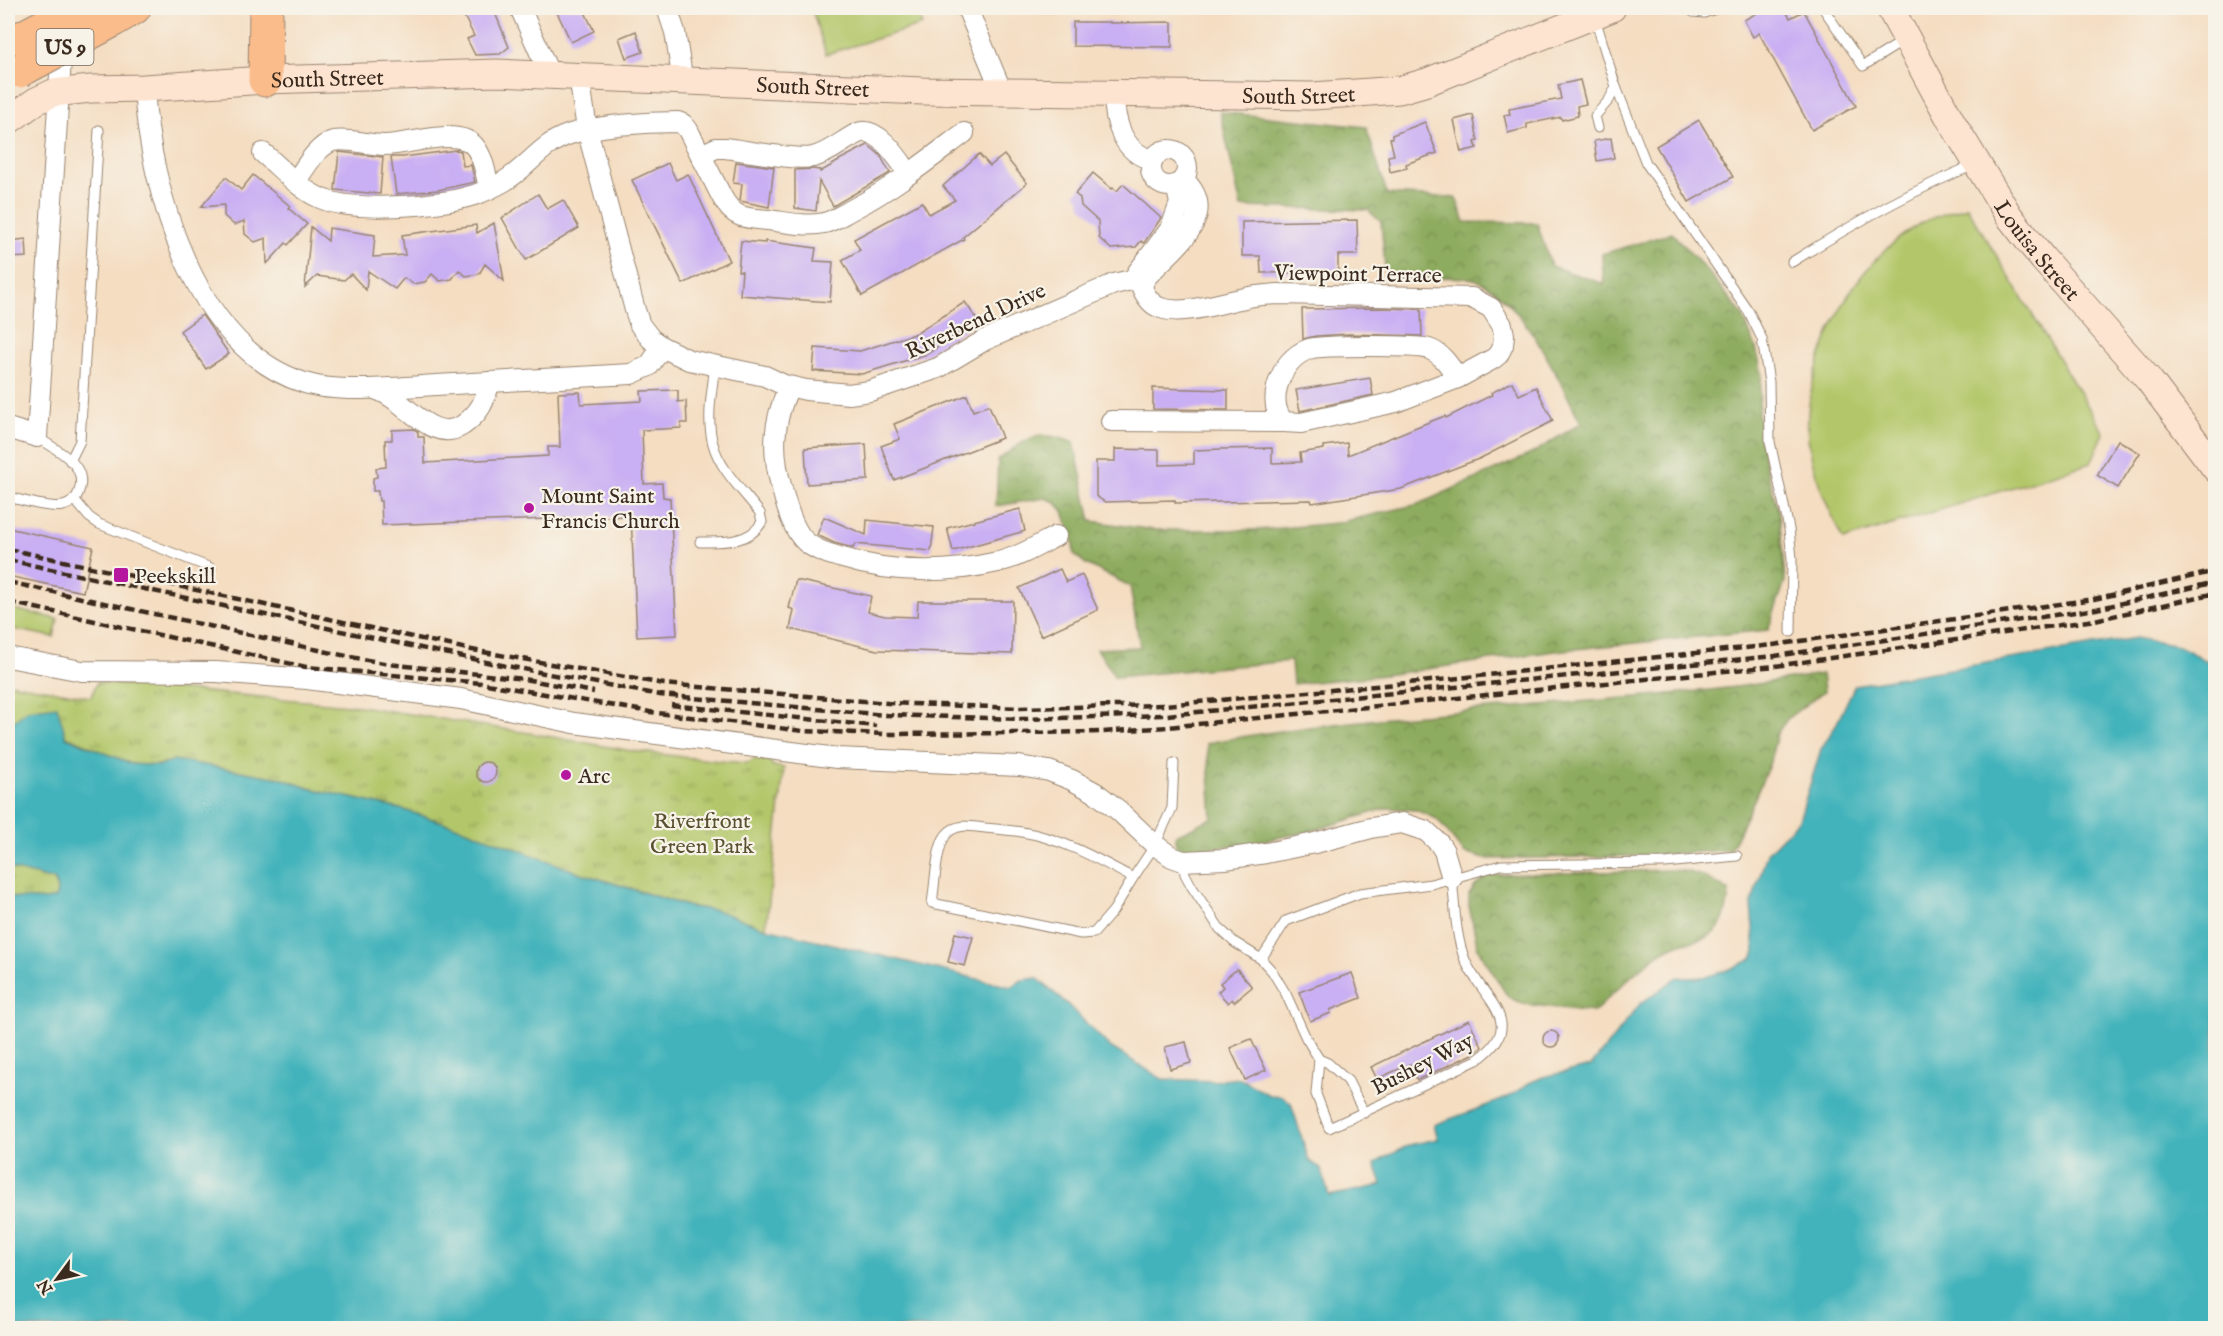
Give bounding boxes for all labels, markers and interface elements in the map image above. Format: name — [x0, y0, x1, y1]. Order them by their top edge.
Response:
road number: US 9 — [36, 29, 94, 65]
street label: South Street — [270, 64, 385, 96]
street label: South Street — [756, 72, 870, 105]
street label: South Street — [1242, 81, 1357, 112]
street label: Louisa Street — [1987, 196, 2085, 308]
street label: Viewpoint Terrace — [1273, 260, 1442, 290]
street label: Riverbend Drive — [901, 277, 1050, 367]
place label: Mount Saint Francis Church — [541, 483, 680, 536]
marker: Mount Saint Francis Church — [522, 501, 536, 515]
place label: Peekskill — [134, 563, 216, 591]
marker: Peekskill — [112, 566, 130, 584]
place label: Arc — [577, 763, 610, 791]
marker: Arc — [559, 768, 573, 782]
park label: Riverfront Green Park — [650, 808, 754, 861]
street label: Bushey Way — [1367, 1027, 1479, 1102]
north arrow — [27, 1249, 87, 1309]
text: N — [34, 1275, 59, 1298]

